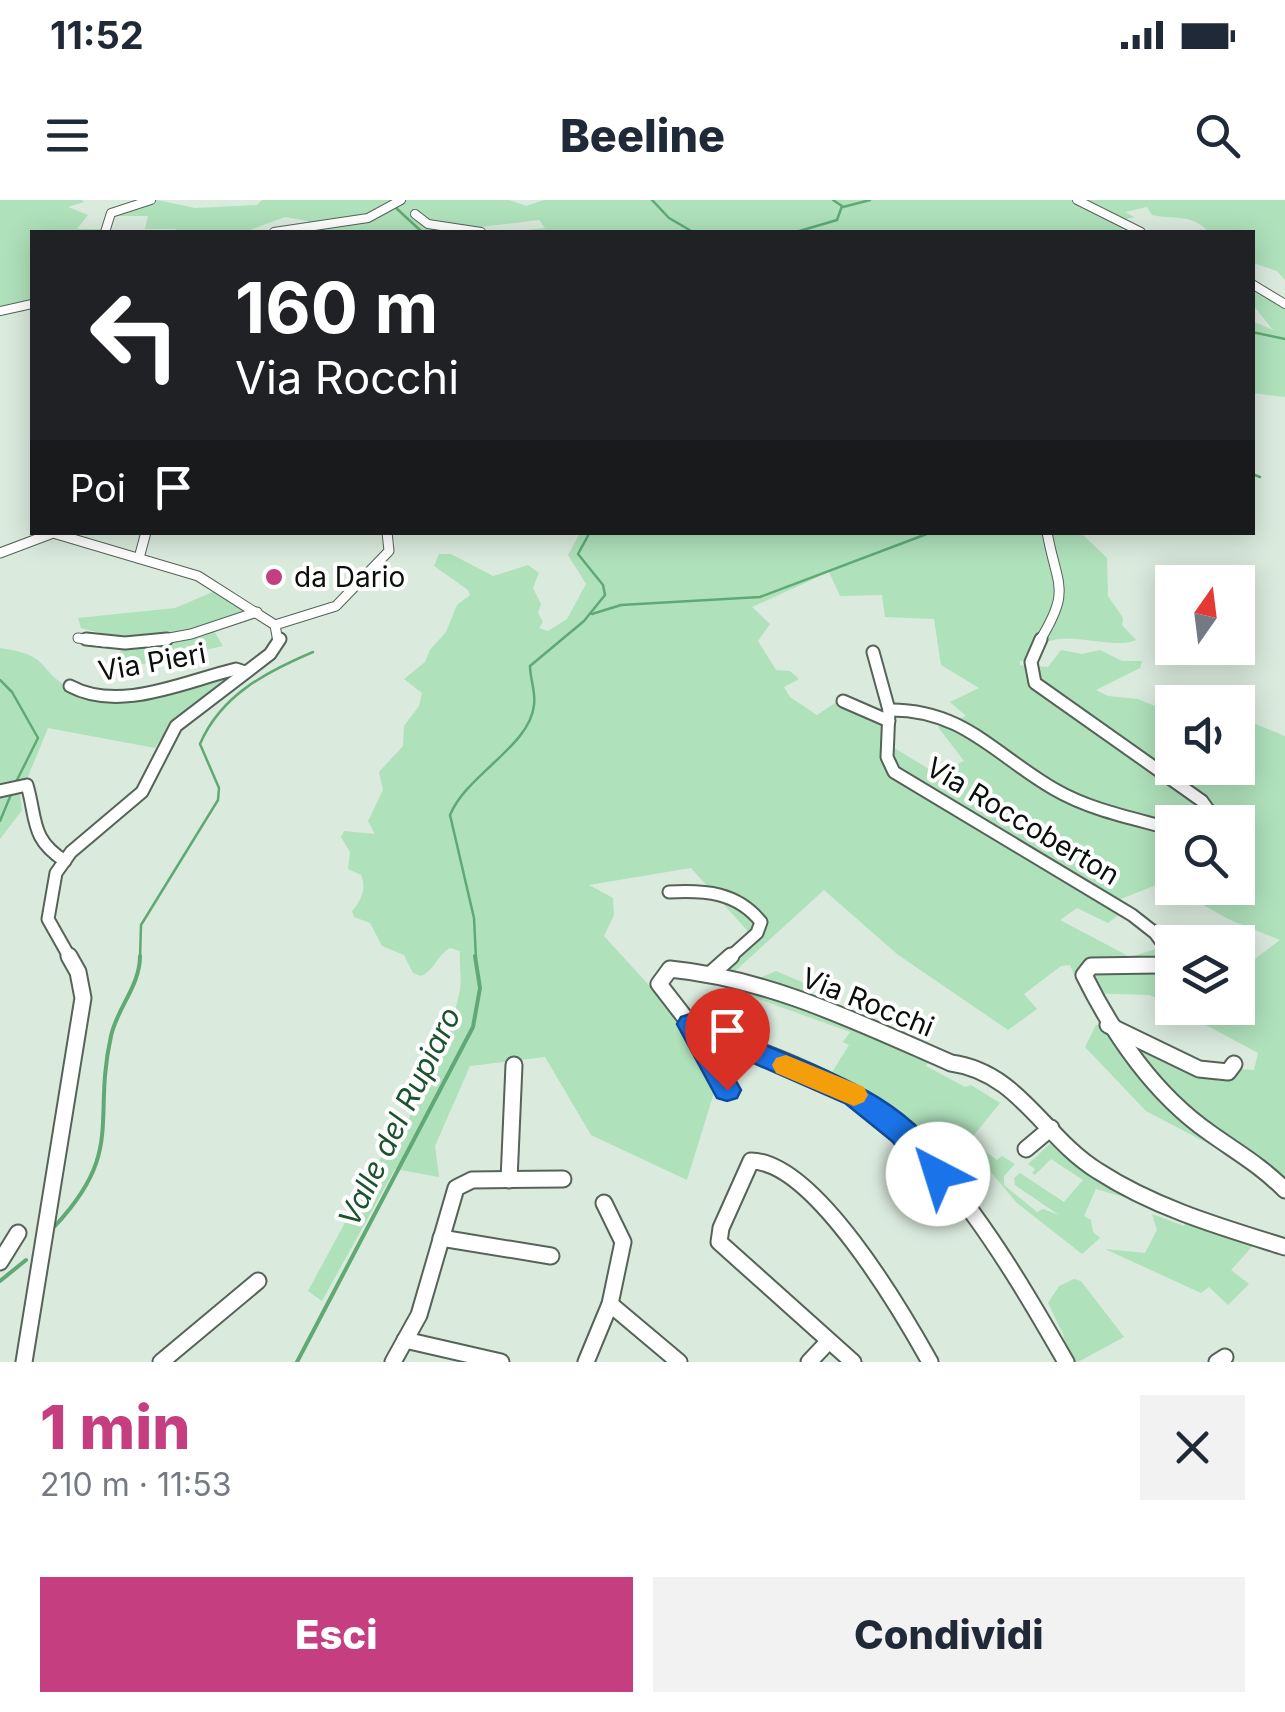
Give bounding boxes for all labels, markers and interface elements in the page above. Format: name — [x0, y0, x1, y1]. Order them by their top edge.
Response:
text: 11:52 — [50, 12, 144, 58]
icon: menu — [40, 108, 95, 163]
text: Beeline — [560, 108, 725, 163]
icon: search — [1190, 108, 1245, 163]
text: 160 m — [235, 265, 438, 350]
icon: left — [70, 270, 200, 400]
text: Via Rocchi — [235, 350, 459, 405]
icon: arrive — [146, 460, 201, 515]
text: Poi — [70, 465, 126, 511]
place label: da Dario — [294, 560, 405, 594]
north arrow — [1155, 565, 1255, 665]
map controls — [1155, 565, 1255, 1025]
marker: da Dario — [263, 566, 285, 588]
street label: Via Pieri — [96, 636, 208, 688]
button: sound — [1155, 685, 1255, 785]
street label: Via Roccoberton — [920, 750, 1126, 892]
button: search — [1155, 805, 1255, 905]
button: layers — [1155, 925, 1255, 1025]
street label: Via Rocchi — [797, 960, 939, 1044]
pin — [685, 988, 770, 1091]
water label: Valle del Rupiaro — [331, 1001, 468, 1232]
icon: arrive — [700, 1003, 755, 1058]
position arrow — [886, 1122, 990, 1226]
text: 1 min — [40, 1391, 190, 1463]
button: close — [1140, 1395, 1245, 1500]
text: 210 m · 11:53 — [40, 1465, 231, 1504]
button: Esci — [40, 1577, 633, 1692]
button: Condividi — [653, 1577, 1245, 1692]

